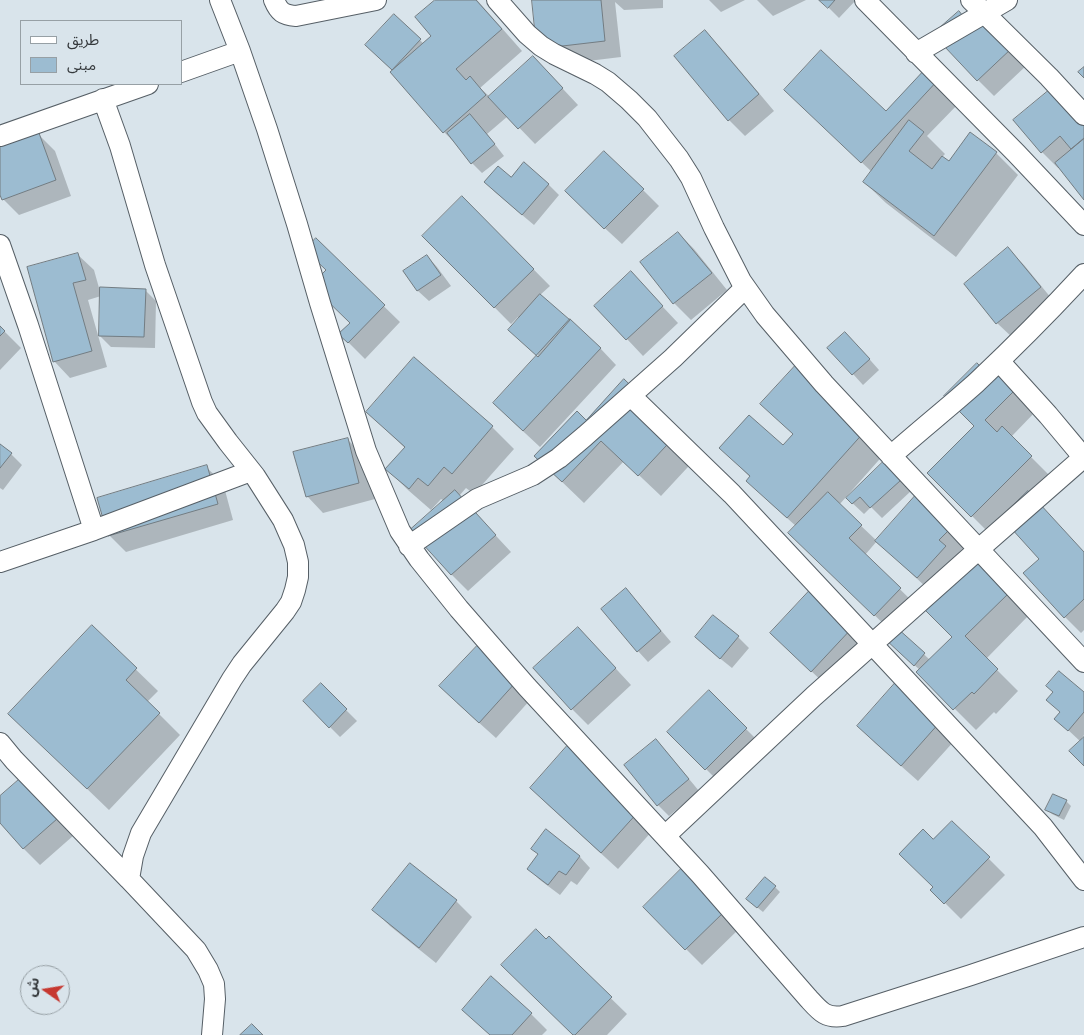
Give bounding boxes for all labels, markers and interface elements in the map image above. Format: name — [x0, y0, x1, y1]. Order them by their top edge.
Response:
legend — [20, 20, 182, 85]
text: طريق — [67, 27, 99, 50]
text: مبنى — [67, 52, 96, 75]
north arrow — [20, 965, 70, 1015]
text: ش — [19, 975, 43, 998]

